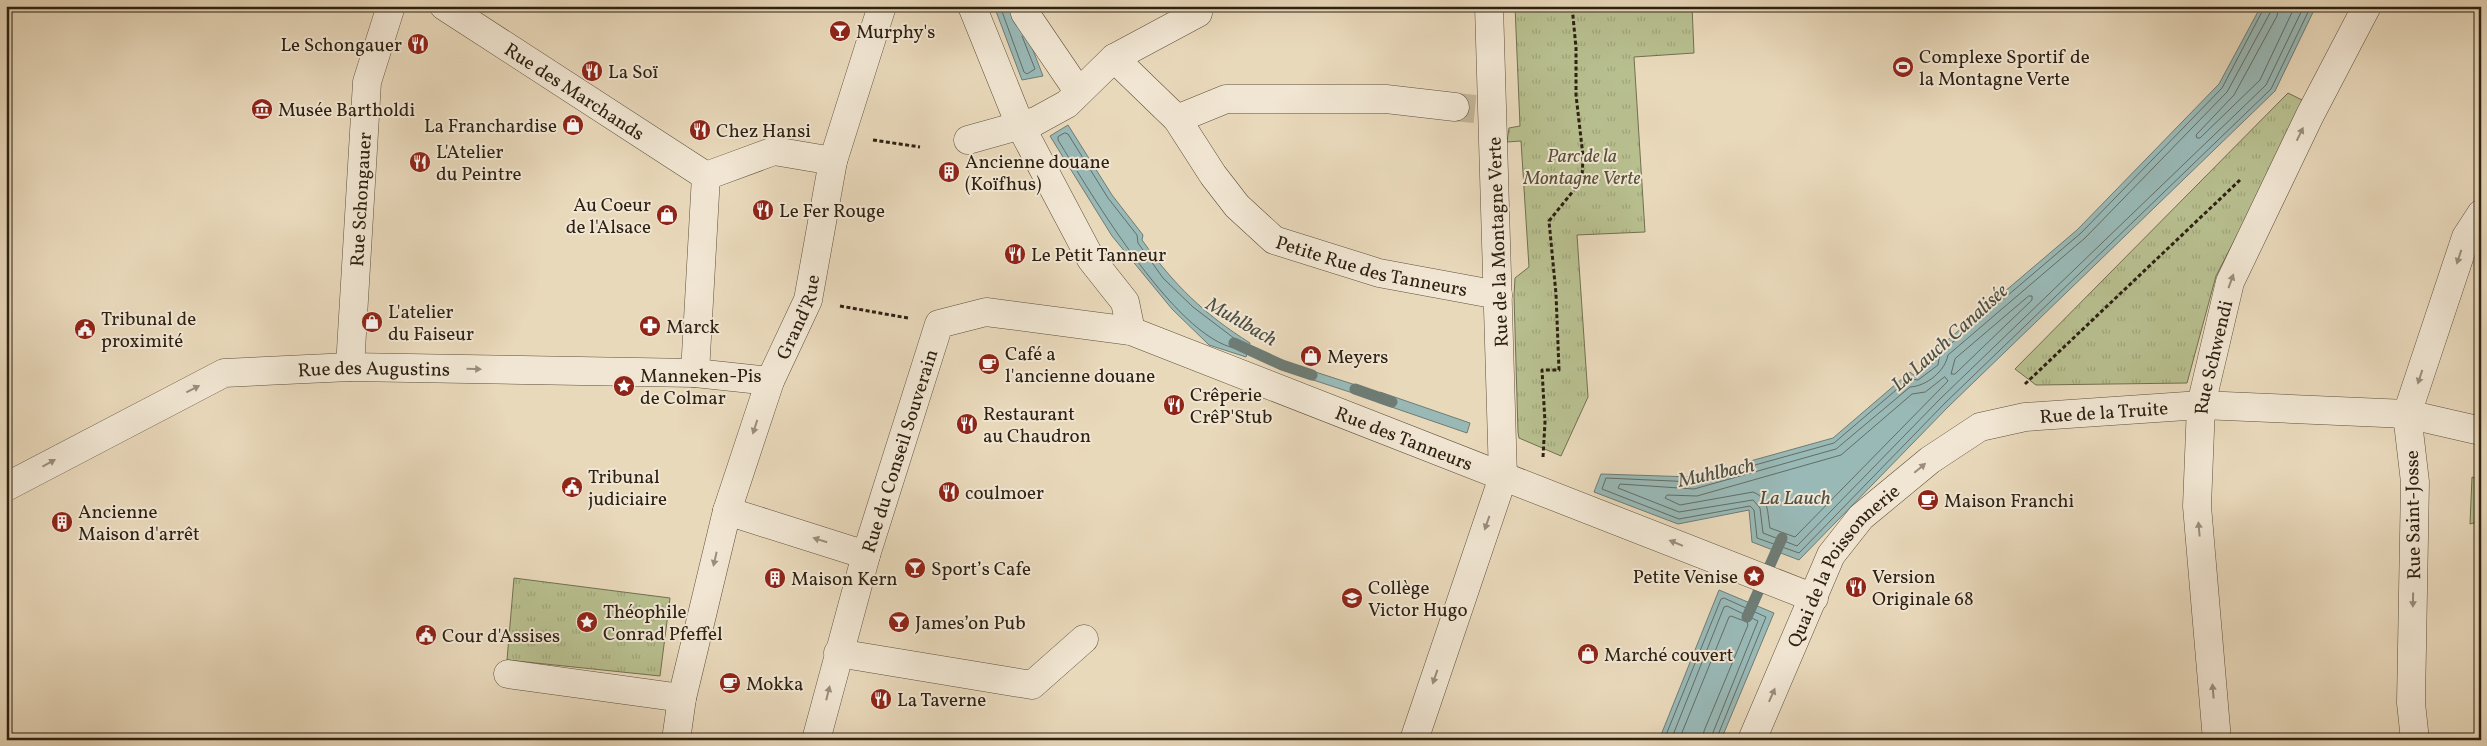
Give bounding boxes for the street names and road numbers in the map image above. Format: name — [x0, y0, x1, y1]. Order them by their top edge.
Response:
street label: Rue des Marchands — [499, 37, 649, 148]
street label: Rue Schongauer — [345, 131, 379, 267]
street label: Rue de la Montagne Verte — [1482, 136, 1516, 348]
street label: Petite Rue des Tanneurs — [1272, 230, 1469, 304]
street label: Grand'Rue — [771, 273, 827, 364]
street label: Rue Schwendi — [2190, 298, 2240, 415]
street label: Rue du Conseil Souverain — [856, 346, 945, 556]
street label: Rue des Augustins — [297, 356, 450, 384]
street label: Rue de la Truite — [2039, 396, 2169, 431]
street label: Rue des Tanneurs — [1331, 401, 1476, 478]
street label: Rue Saint-Josse — [2400, 450, 2428, 580]
street label: Quai de la Poissonnerie — [1782, 479, 1906, 652]

